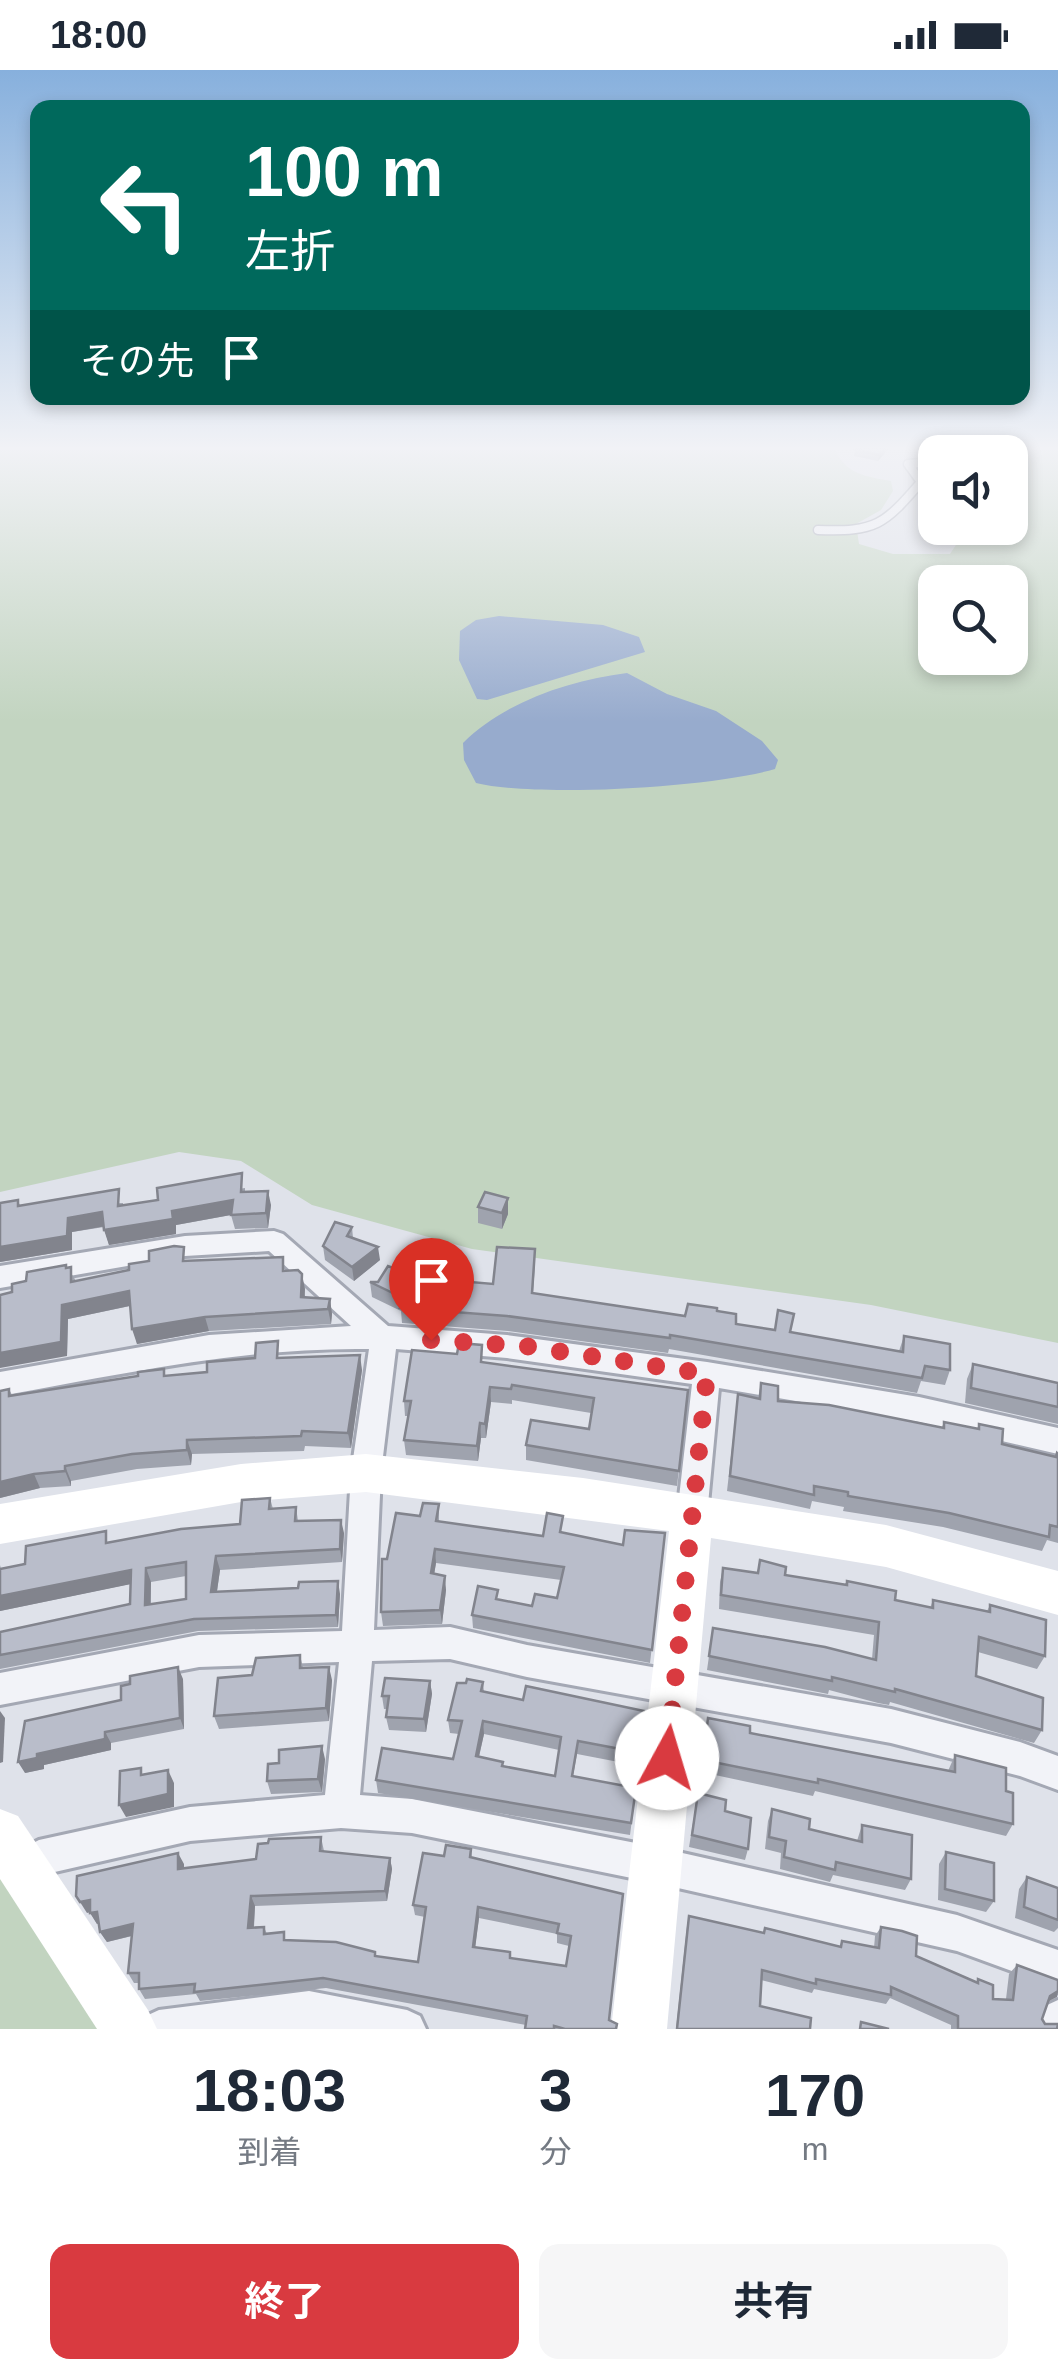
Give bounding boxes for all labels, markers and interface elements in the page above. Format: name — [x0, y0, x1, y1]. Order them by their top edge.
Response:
text: 18:00 — [50, 14, 147, 56]
text: 100 m — [245, 133, 443, 211]
icon: left — [80, 140, 210, 270]
text: 左折 — [245, 226, 335, 277]
icon: arrive — [214, 330, 269, 385]
text: その先 — [80, 340, 194, 382]
map controls — [918, 435, 1028, 675]
button: sound — [918, 435, 1028, 545]
button: search — [918, 565, 1028, 675]
pin — [389, 1238, 474, 1341]
icon: arrive — [404, 1253, 459, 1308]
position arrow — [615, 1706, 719, 1810]
text: 18:03 — [193, 2057, 346, 2124]
text: 3 — [539, 2057, 572, 2124]
text: 170 — [765, 2062, 865, 2129]
text: m — [802, 2131, 828, 2167]
text: 到着 — [237, 2134, 301, 2170]
text: 分 — [540, 2134, 572, 2170]
button: 終了 — [50, 2244, 519, 2359]
button: 共有 — [539, 2244, 1008, 2359]

